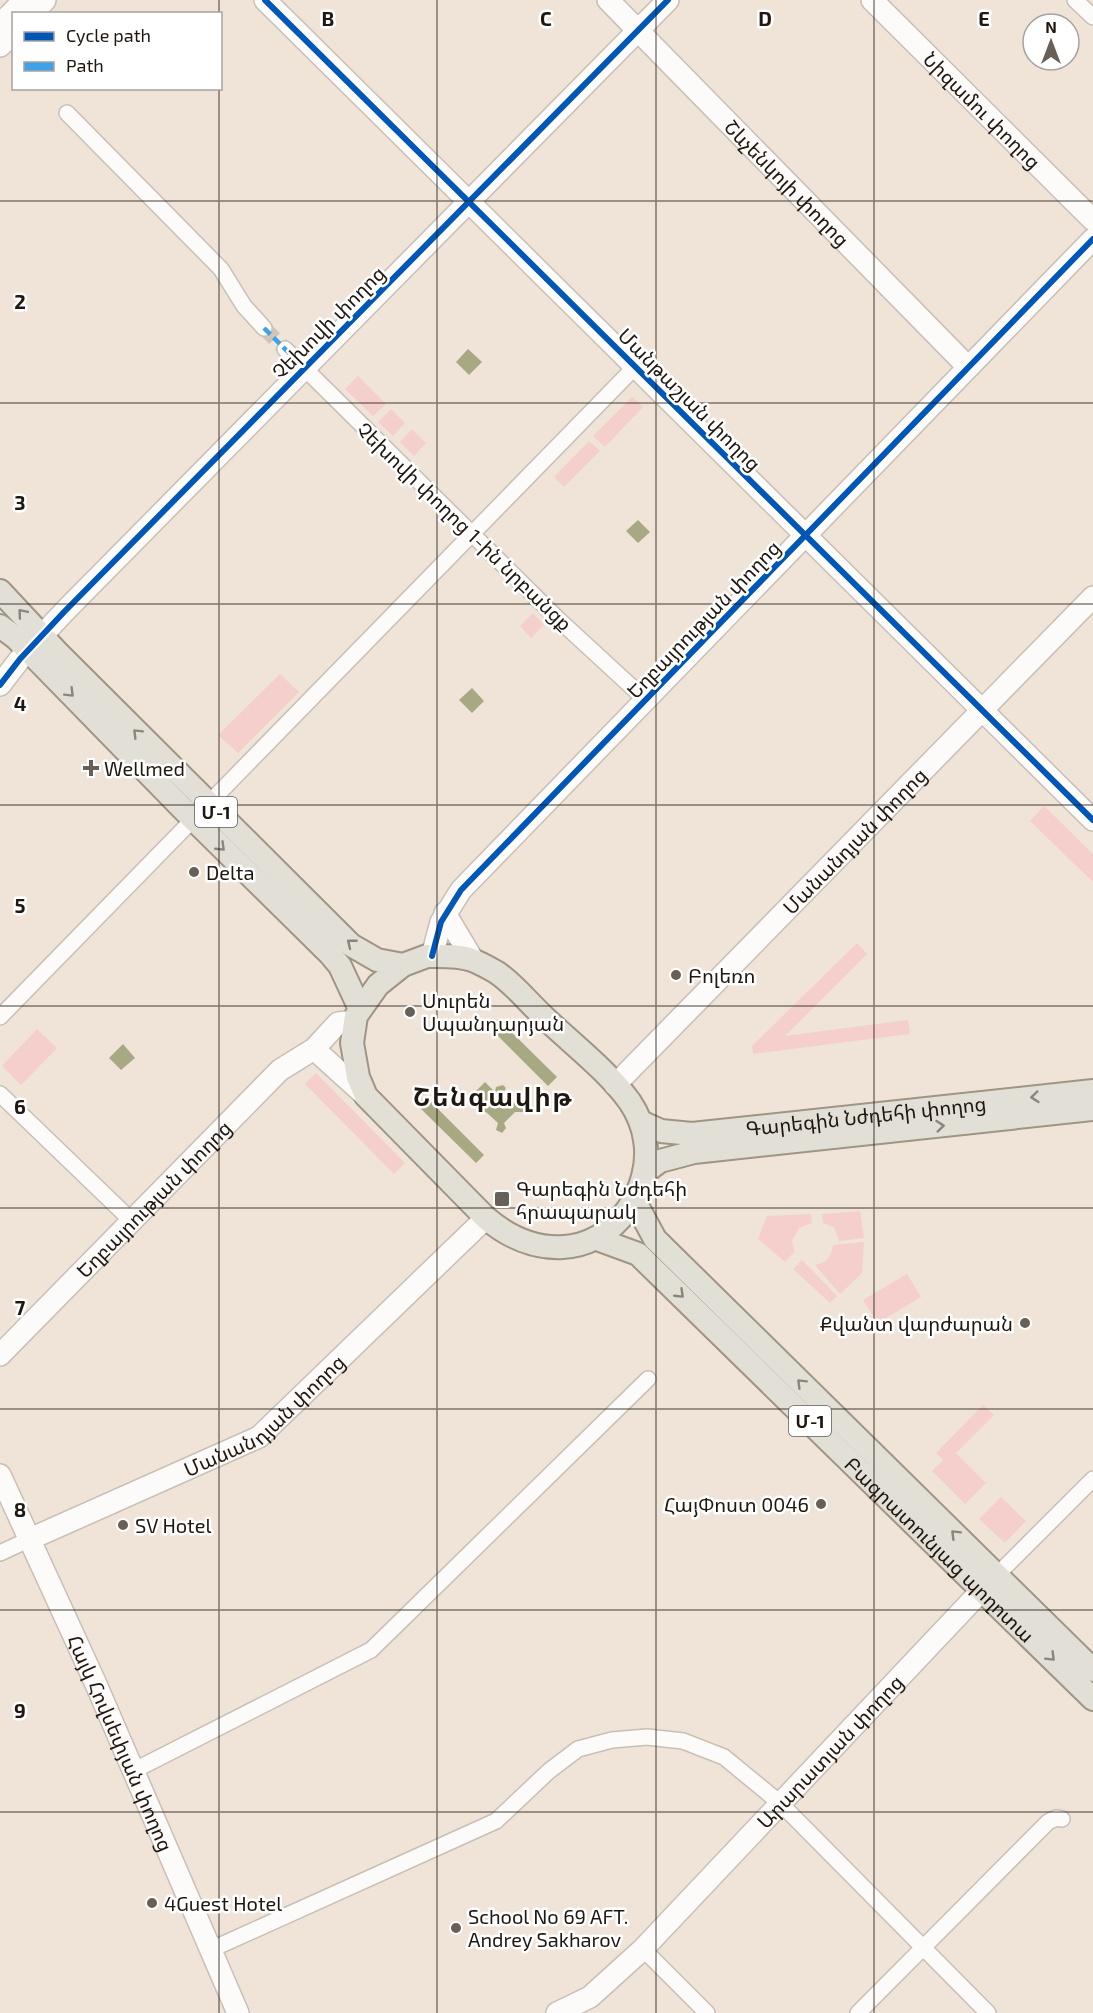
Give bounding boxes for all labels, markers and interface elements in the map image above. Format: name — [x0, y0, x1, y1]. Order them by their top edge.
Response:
text: B — [322, 6, 334, 30]
text: C — [540, 6, 552, 30]
text: D — [758, 6, 772, 30]
text: E — [978, 6, 990, 30]
legend — [12, 12, 222, 90]
north arrow — [1021, 12, 1081, 72]
text: N — [1045, 17, 1057, 36]
text: Cycle path — [66, 24, 151, 46]
street label: Նիզամու փողոց — [919, 47, 1046, 174]
text: Path — [66, 54, 104, 76]
street label: Շևչենկոյի փողոց — [720, 114, 855, 252]
street label: Չեխովի փողոց — [267, 261, 390, 384]
text: 2 — [14, 289, 26, 313]
street label: Մանթաշյան փողոց — [613, 323, 766, 476]
street label: Չեխովի փողոց 1-ին նրբանցք — [352, 417, 578, 636]
text: 3 — [14, 490, 26, 514]
street label: Եղբայրության փողոց — [621, 535, 785, 704]
one-way arrow — [18, 609, 29, 620]
one-way arrow — [63, 685, 74, 696]
text: 4 — [14, 691, 27, 715]
one-way arrow — [134, 729, 145, 740]
place label: Wellmed — [104, 756, 185, 780]
marker: Wellmed — [82, 759, 100, 777]
street label: Մանանդյան փողոց — [777, 763, 932, 919]
road number: Մ-1 — [195, 797, 237, 827]
one-way arrow — [215, 840, 225, 851]
place label: Delta — [206, 860, 254, 884]
marker: Delta — [187, 865, 201, 879]
text: 5 — [14, 893, 26, 917]
one-way arrow — [347, 940, 358, 951]
place label: Բոլեռո — [688, 963, 755, 988]
marker: Բոլեռո — [669, 968, 683, 982]
place label: Սուրեն Սպանդարյան — [422, 988, 564, 1036]
marker: Սուրեն Սպանդարյան — [403, 1005, 417, 1019]
district label: Շենգավիթ — [413, 1080, 573, 1112]
one-way arrow — [1030, 1090, 1039, 1103]
street label: Գարեգին Նժդեհի փողոց — [744, 1091, 988, 1140]
text: 6 — [14, 1094, 26, 1118]
street label: Եղբայրության փողոց — [71, 1115, 237, 1282]
one-way arrow — [935, 1120, 944, 1133]
place label: Գարեգին Նժդեհի հրապարակ — [516, 1176, 687, 1224]
marker: Գարեգին Նժդեհի հրապարակ — [493, 1190, 511, 1208]
one-way arrow — [672, 1287, 683, 1298]
text: 7 — [15, 1295, 26, 1319]
place label: Քվանտ վարժարան — [820, 1311, 1013, 1336]
marker: Քվանտ վարժարան — [1018, 1316, 1032, 1330]
street label: Մանանդյան փողոց — [180, 1349, 350, 1481]
one-way arrow — [798, 1379, 809, 1390]
road number: Մ-1 — [789, 1406, 831, 1436]
street label: Բագրատունյաց պողոտա — [840, 1452, 1040, 1647]
place label: ՀայՓոստ 0046 — [664, 1492, 809, 1517]
text: 8 — [14, 1497, 26, 1521]
marker: ՀայՓոստ 0046 — [814, 1497, 828, 1511]
place label: SV Hotel — [135, 1513, 211, 1537]
marker: SV Hotel — [116, 1518, 130, 1532]
one-way arrow — [952, 1531, 963, 1542]
street label: Հայկ Հովսեփյան փողոց — [63, 1631, 179, 1855]
one-way arrow — [1044, 1650, 1055, 1661]
street label: Արարատյան փողոց — [752, 1670, 908, 1833]
text: 9 — [14, 1698, 26, 1722]
place label: 4Guest Hotel — [164, 1891, 282, 1915]
marker: 4Guest Hotel — [145, 1896, 159, 1910]
place label: School No 69 AFT. Andrey Sakharov — [468, 1904, 628, 1951]
marker: School No 69 AFT. Andrey Sakharov — [449, 1921, 463, 1935]

